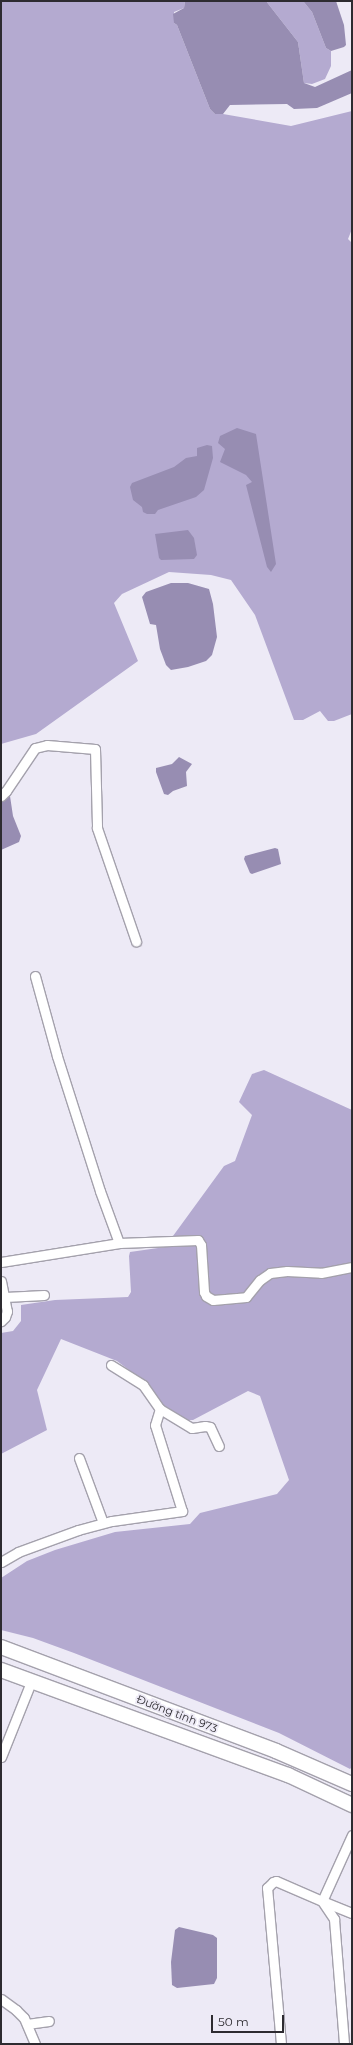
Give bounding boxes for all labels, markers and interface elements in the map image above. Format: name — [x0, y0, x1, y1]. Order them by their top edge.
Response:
street label: Đường tỉnh 973 — [135, 1693, 219, 1735]
scale bar — [213, 2007, 286, 2033]
text: 50 m — [218, 2014, 249, 2029]

